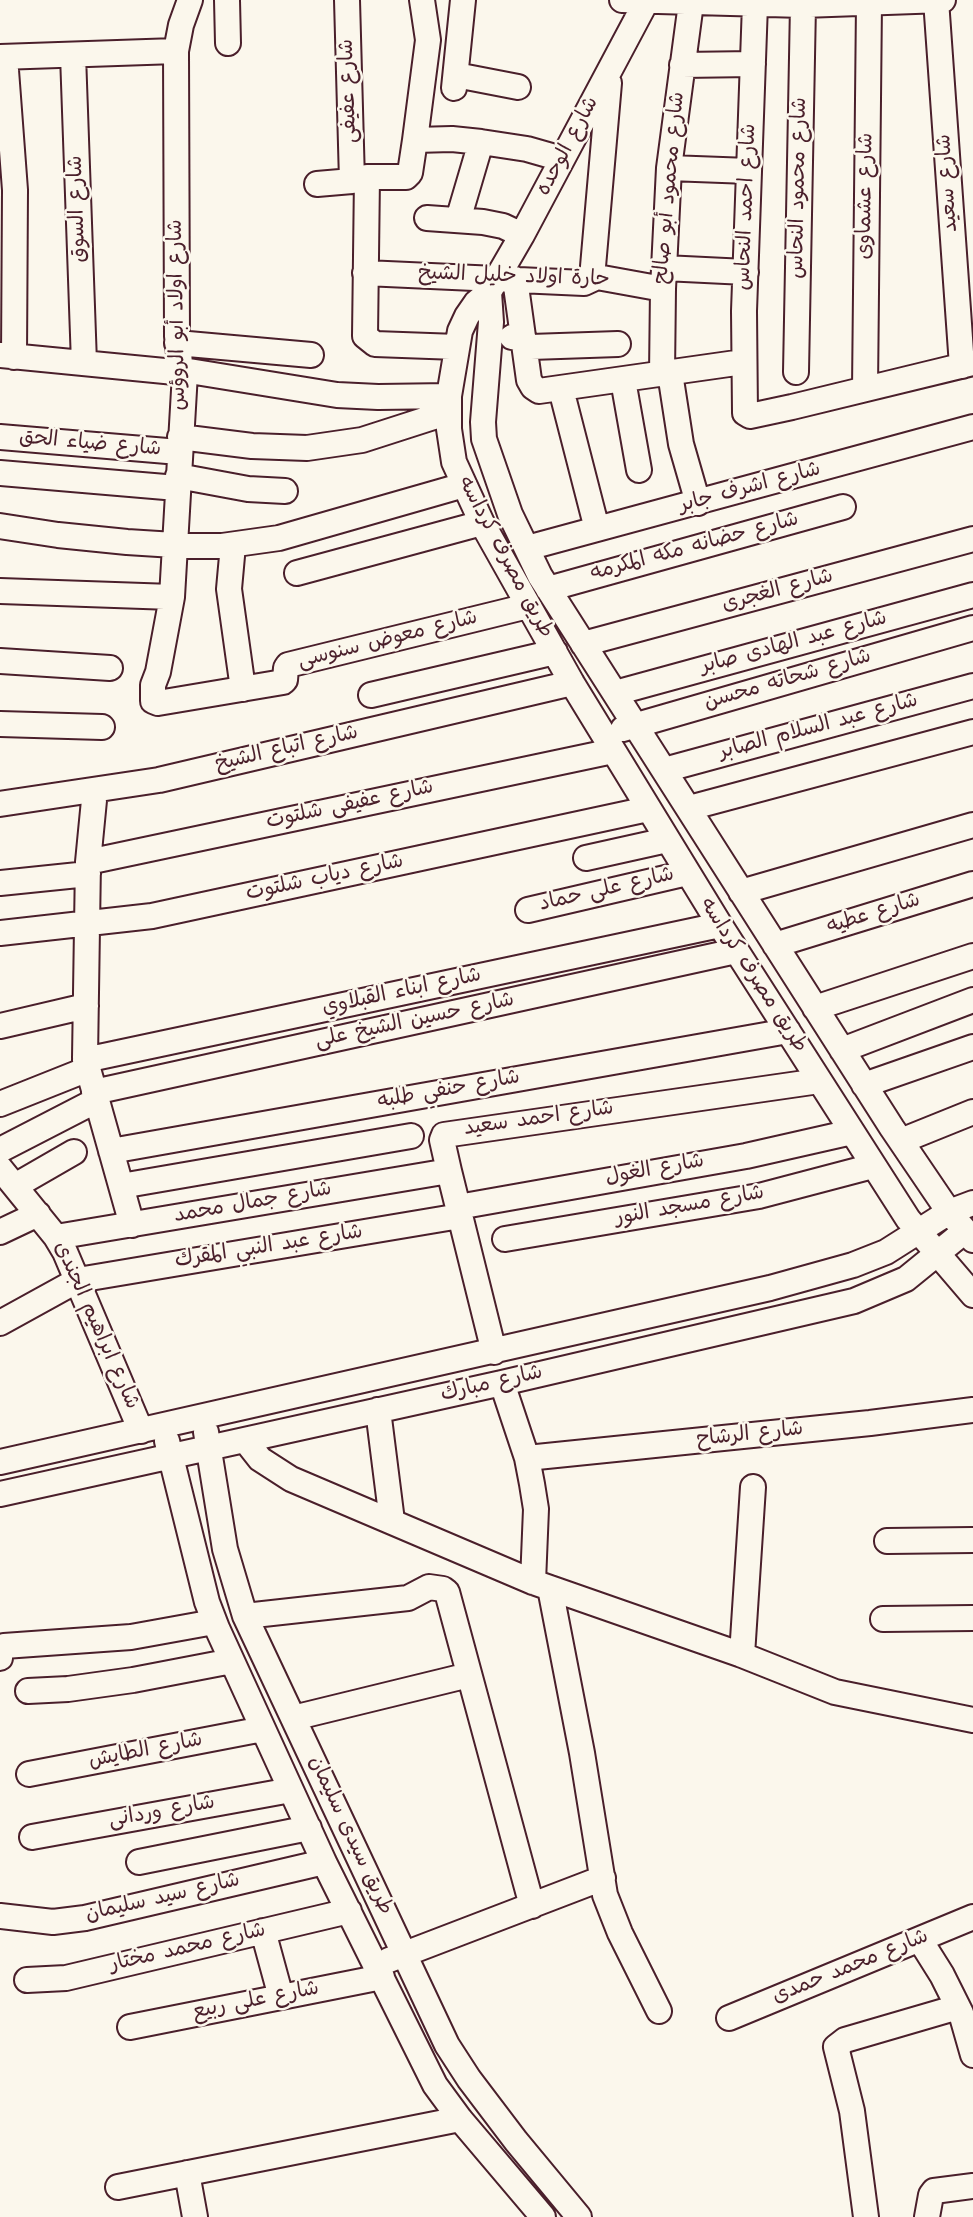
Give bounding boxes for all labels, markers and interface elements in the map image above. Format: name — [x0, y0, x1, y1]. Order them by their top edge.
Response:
street label: شارع عفيفى — [336, 38, 364, 144]
street label: شارع محمود أبو صالح — [650, 91, 692, 285]
street label: شارع الوحده — [532, 93, 606, 201]
street label: شارع محمود النحاس — [786, 97, 814, 279]
street label: شارع احمد النحاس — [732, 123, 764, 291]
street label: شارع عشماوى — [853, 132, 881, 260]
street label: شارع سعيد — [933, 133, 965, 233]
street label: شارع السوق — [65, 155, 93, 263]
street label: شارع اولاد أبو الروؤس — [165, 219, 193, 411]
street label: حارة اولاد خليل الشيخ — [418, 262, 610, 294]
street label: شارع ضياء الحق — [18, 426, 162, 464]
street label: شارع اشرف جابر — [676, 458, 824, 520]
street label: طريق مصرف كرداسه — [451, 473, 557, 643]
street label: شارع حضانه مكه المكرمه — [588, 508, 802, 588]
street label: شارع الغجرى — [720, 565, 836, 619]
street label: شارع معوض سنوسى — [296, 606, 480, 676]
street label: شارع عبد الهادى صابر — [698, 607, 890, 681]
street label: شارع شحاته محسن — [702, 645, 874, 717]
street label: شارع عبد السلام الصابر — [717, 689, 921, 767]
street label: شارع اتباع الشيخ — [213, 721, 361, 779]
street label: شارع عفيفى شلتوت — [264, 776, 436, 836]
street label: شارع دياب شلتوت — [244, 850, 406, 908]
street label: شارع على حماد — [537, 863, 677, 919]
street label: شارع عطيه — [824, 889, 924, 941]
street label: طريق مصرف كرداسه — [693, 894, 811, 1058]
street label: شارع ابناء القبلاوي — [320, 964, 484, 1022]
street label: شارع حسين الشيخ على — [313, 989, 517, 1055]
street label: شارع حنفي طلبه — [376, 1066, 522, 1116]
street label: شارع احمد سعيد — [463, 1097, 615, 1143]
street label: شارع الغول — [604, 1150, 706, 1192]
street label: شارع جمال محمد — [172, 1178, 334, 1230]
street label: شارع مسجد النور — [614, 1181, 766, 1233]
street label: شارع عبد النبي المقرك — [173, 1221, 365, 1275]
street label: شارع ابراهيم الجندى — [47, 1238, 143, 1414]
street label: شارع مبارك — [439, 1361, 545, 1409]
street label: شارع الرشاح — [695, 1418, 805, 1454]
street label: شارع الطايش — [87, 1729, 205, 1775]
street label: طريق سيدى سليمان — [301, 1753, 397, 1919]
street label: شارع وردانى — [107, 1791, 217, 1835]
street label: شارع سيد سليمان — [83, 1869, 243, 1929]
street label: شارع محمد مختار — [108, 1919, 268, 1979]
street label: شارع محمد حمدى — [769, 1925, 933, 2011]
street label: شارع على ربيع — [191, 1977, 321, 2027]

